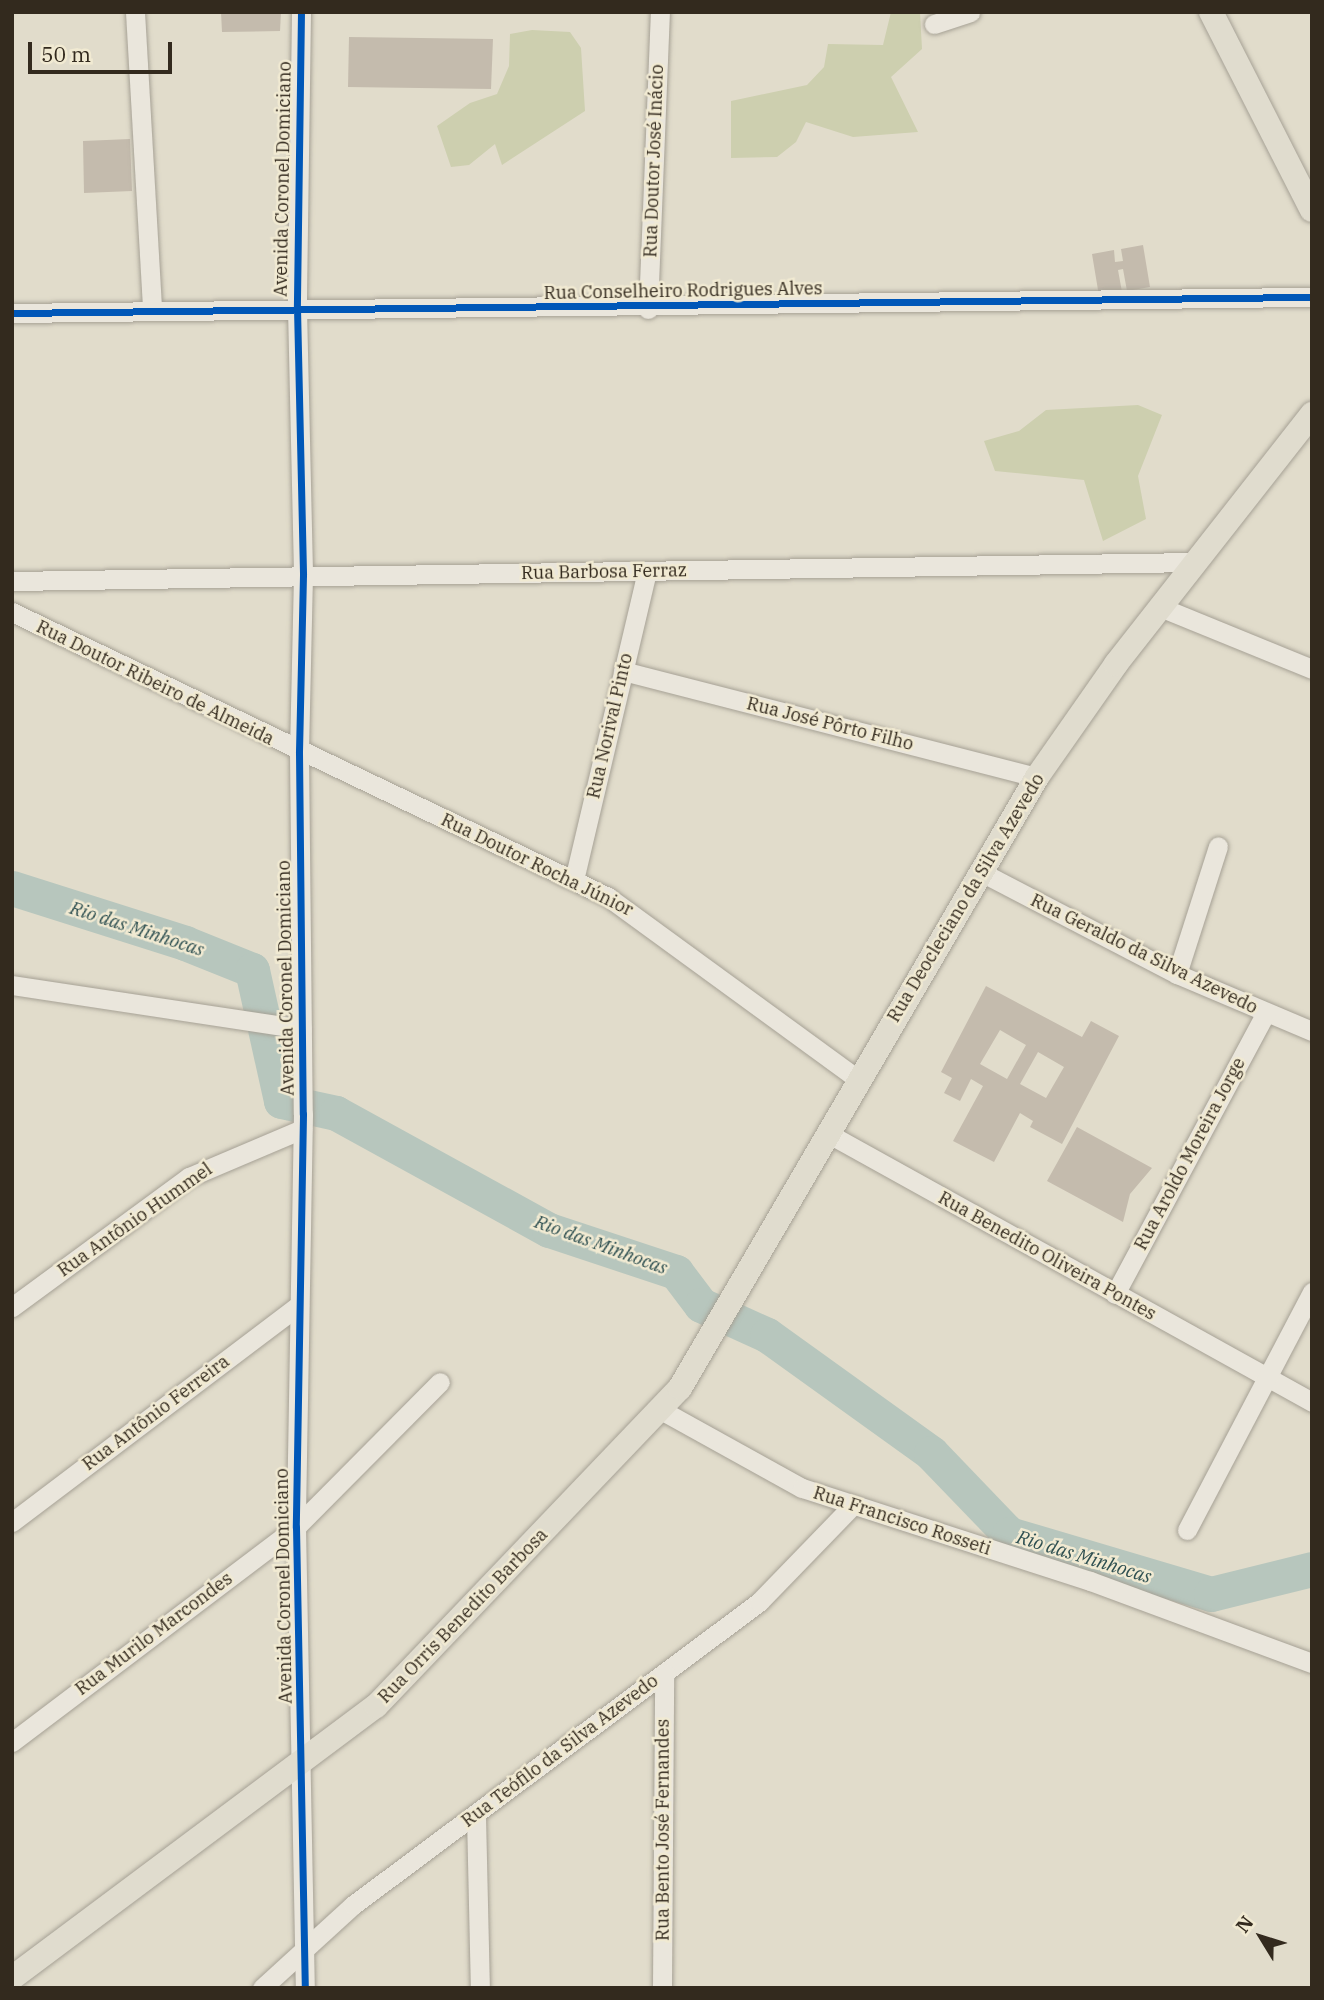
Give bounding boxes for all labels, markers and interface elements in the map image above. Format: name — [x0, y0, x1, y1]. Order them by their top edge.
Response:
scale bar — [32, 28, 175, 72]
text: 50 m — [41, 40, 91, 68]
street label: Avenida Coronel Domiciano — [270, 61, 296, 297]
street label: Rua Doutor José Inácio — [640, 64, 668, 258]
street label: Rua Conselheiro Rodrigues Alves — [543, 278, 823, 304]
street label: Rua Barbosa Ferraz — [521, 560, 687, 584]
street label: Rua Doutor Ribeiro de Almeida — [33, 616, 277, 750]
street label: Rua Norival Pinto — [583, 651, 637, 801]
street label: Rua José Pôrto Filho — [744, 693, 916, 755]
street label: Rua Deocleciano da Silva Azevedo — [883, 770, 1049, 1026]
street label: Rua Doutor Rocha Júnior — [437, 809, 637, 921]
street label: Avenida Coronel Domiciano — [273, 860, 299, 1096]
street label: Rua Geraldo da Silva Azevedo — [1027, 890, 1261, 1018]
water label: Rio das Minhocas — [67, 897, 207, 961]
street label: Rua Aroldo Moreira Jorge — [1130, 1054, 1250, 1254]
street label: Rua Antônio Hummel — [54, 1158, 216, 1282]
street label: Rua Benedito Oliveira Pontes — [934, 1187, 1160, 1325]
water label: Rio das Minhocas — [531, 1210, 671, 1280]
street label: Rua Antônio Ferreira — [78, 1351, 234, 1475]
street label: Avenida Coronel Domiciano — [271, 1468, 297, 1704]
street label: Rua Francisco Rosseti — [810, 1482, 994, 1560]
street label: Rua Orris Benedito Barbosa — [374, 1524, 552, 1708]
water label: Rio das Minhocas — [1014, 1526, 1154, 1588]
street label: Rua Murilo Marcondes — [71, 1568, 237, 1700]
street label: Rua Teófilo da Silva Azevedo — [457, 1670, 663, 1832]
street label: Rua Bento José Fernandes — [652, 1719, 674, 1941]
north arrow — [1226, 1902, 1296, 1972]
text: N — [1230, 1911, 1259, 1937]

